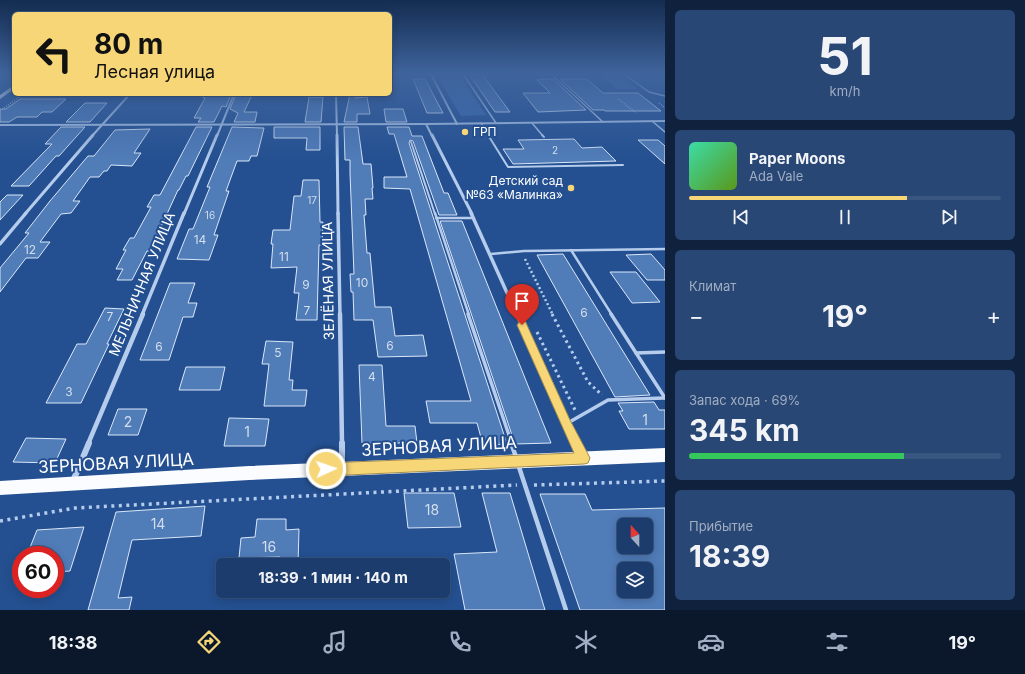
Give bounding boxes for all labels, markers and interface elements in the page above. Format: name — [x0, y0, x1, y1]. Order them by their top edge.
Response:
text: 51 — [817, 25, 873, 88]
text: 80 m — [94, 27, 163, 61]
icon: left — [28, 28, 80, 80]
text: Лесная улица — [94, 61, 215, 82]
text: km/h — [830, 83, 860, 99]
place label: ГРП — [473, 124, 497, 139]
marker: ГРП — [460, 127, 470, 137]
house number: 2 — [552, 144, 558, 156]
text: Paper Moons — [749, 149, 845, 168]
text: Ada Vale — [749, 168, 803, 184]
place label: Детский сад №63 «Малинка» — [466, 173, 563, 202]
marker: Детский сад №63 «Малинка» — [566, 183, 576, 193]
house number: 17 — [307, 194, 317, 206]
icon: previous — [730, 206, 752, 228]
icon: pause — [834, 206, 856, 228]
icon: next — [938, 206, 960, 228]
street label: МЕЛЬНИЧНАЯ УЛИЦА — [105, 209, 178, 358]
house number: 16 — [205, 209, 215, 221]
street label: ЗЕЛЁНАЯ УЛИЦА — [318, 221, 337, 340]
house number: 14 — [194, 232, 207, 247]
house number: 12 — [24, 242, 36, 257]
house number: 11 — [279, 249, 289, 264]
house number: 10 — [356, 275, 368, 290]
house number: 9 — [302, 277, 310, 292]
text: Климат — [689, 278, 736, 294]
pin — [505, 284, 539, 325]
icon: arrive — [511, 290, 533, 312]
text: 19° — [822, 298, 868, 334]
house number: 7 — [304, 303, 311, 318]
text: − — [689, 303, 704, 329]
text: + — [986, 303, 1001, 329]
house number: 6 — [580, 305, 588, 320]
house number: 7 — [107, 309, 114, 324]
house number: 6 — [386, 338, 394, 353]
house number: 6 — [155, 339, 163, 354]
house number: 5 — [274, 345, 282, 360]
house number: 4 — [368, 369, 376, 384]
house number: 3 — [65, 384, 73, 399]
text: Запас хода · 69% — [689, 392, 800, 408]
house number: 1 — [642, 411, 648, 428]
text: 345 km — [689, 412, 800, 448]
house number: 2 — [124, 413, 132, 430]
house number: 1 — [244, 423, 250, 440]
street label: ЗЕРНОВАЯ УЛИЦА — [361, 432, 518, 460]
position arrow — [305, 448, 347, 490]
street label: ЗЕРНОВАЯ УЛИЦА — [38, 449, 195, 477]
house number: 18 — [425, 501, 439, 518]
house number: 14 — [151, 515, 165, 532]
north arrow — [617, 518, 653, 554]
map controls — [617, 518, 653, 598]
text: Прибытие — [689, 518, 753, 534]
house number: 16 — [262, 538, 276, 555]
text: 18:39 — [689, 538, 770, 574]
speed limit sign: 60 — [12, 546, 64, 598]
button: layers — [617, 562, 653, 598]
text: 18:39 · 1 мин · 140 m — [258, 568, 408, 587]
icon: directions — [195, 628, 223, 656]
icon: music — [321, 628, 349, 656]
icon: phone — [446, 628, 474, 656]
icon: climate — [572, 628, 600, 656]
icon: car — [697, 628, 725, 656]
icon: filters — [823, 628, 851, 656]
text: 18:38 — [49, 632, 98, 653]
text: 19° — [948, 632, 976, 653]

